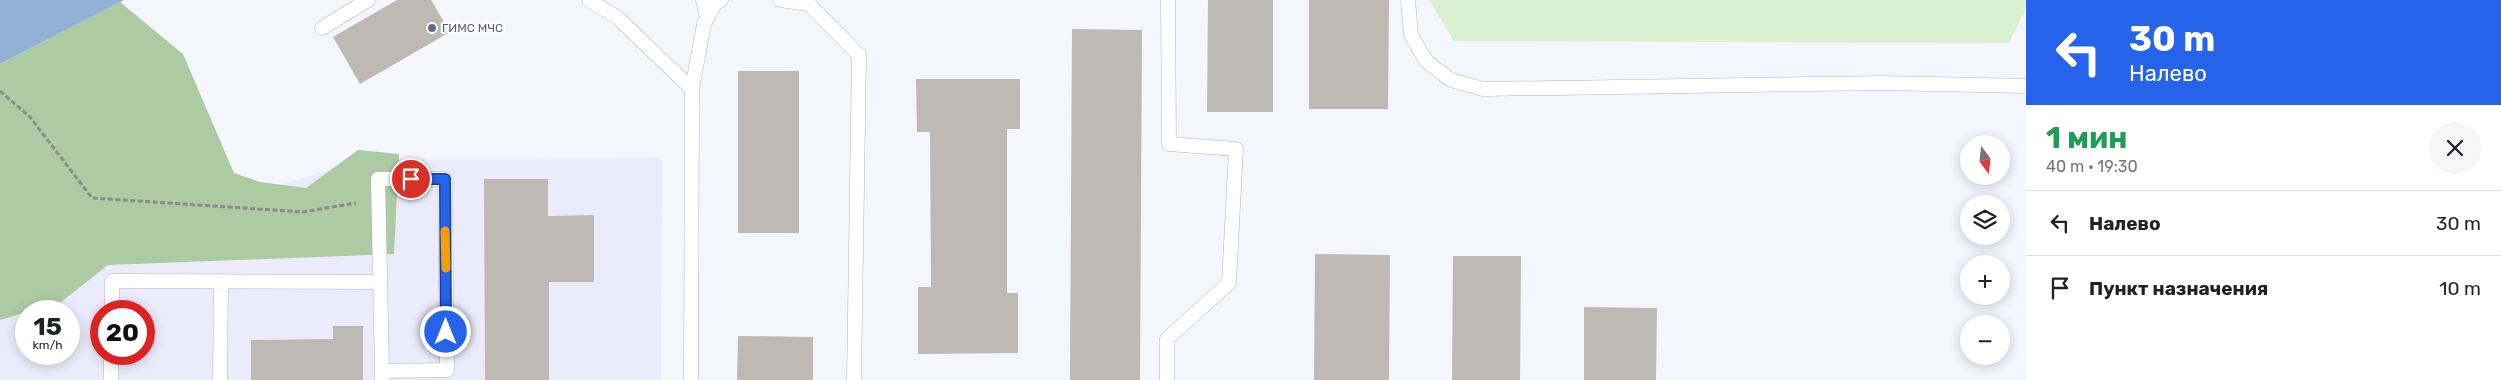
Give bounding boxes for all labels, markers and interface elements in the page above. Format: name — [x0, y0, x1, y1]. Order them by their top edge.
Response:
text: 30 m — [2129, 18, 2215, 60]
icon: left — [2046, 20, 2111, 85]
place label: ГИМС МЧС — [442, 21, 503, 35]
marker: ГИМС МЧС — [426, 22, 438, 34]
text: Налево — [2129, 60, 2207, 87]
text: 1 мин — [2046, 120, 2127, 156]
button: close — [2429, 122, 2481, 174]
north arrow — [1960, 135, 2010, 185]
map controls — [1960, 135, 2010, 365]
text: 40 m · 19:30 — [2046, 157, 2138, 176]
pin — [390, 158, 432, 200]
icon: arrive — [397, 165, 425, 193]
button: layers — [1960, 195, 2010, 245]
icon: left — [2046, 209, 2074, 237]
text: Налево — [2089, 212, 2161, 235]
text: 30 m — [2436, 212, 2481, 235]
button: + — [1960, 255, 2010, 305]
icon: arrive — [2046, 274, 2074, 302]
text: Пункт назначения — [2089, 277, 2268, 300]
text: 10 m — [2439, 277, 2481, 300]
speed limit sign: 20 — [90, 300, 155, 365]
position arrow — [419, 305, 471, 357]
text: 15 — [33, 312, 62, 341]
button: − — [1960, 315, 2010, 365]
text: km/h — [33, 338, 62, 352]

